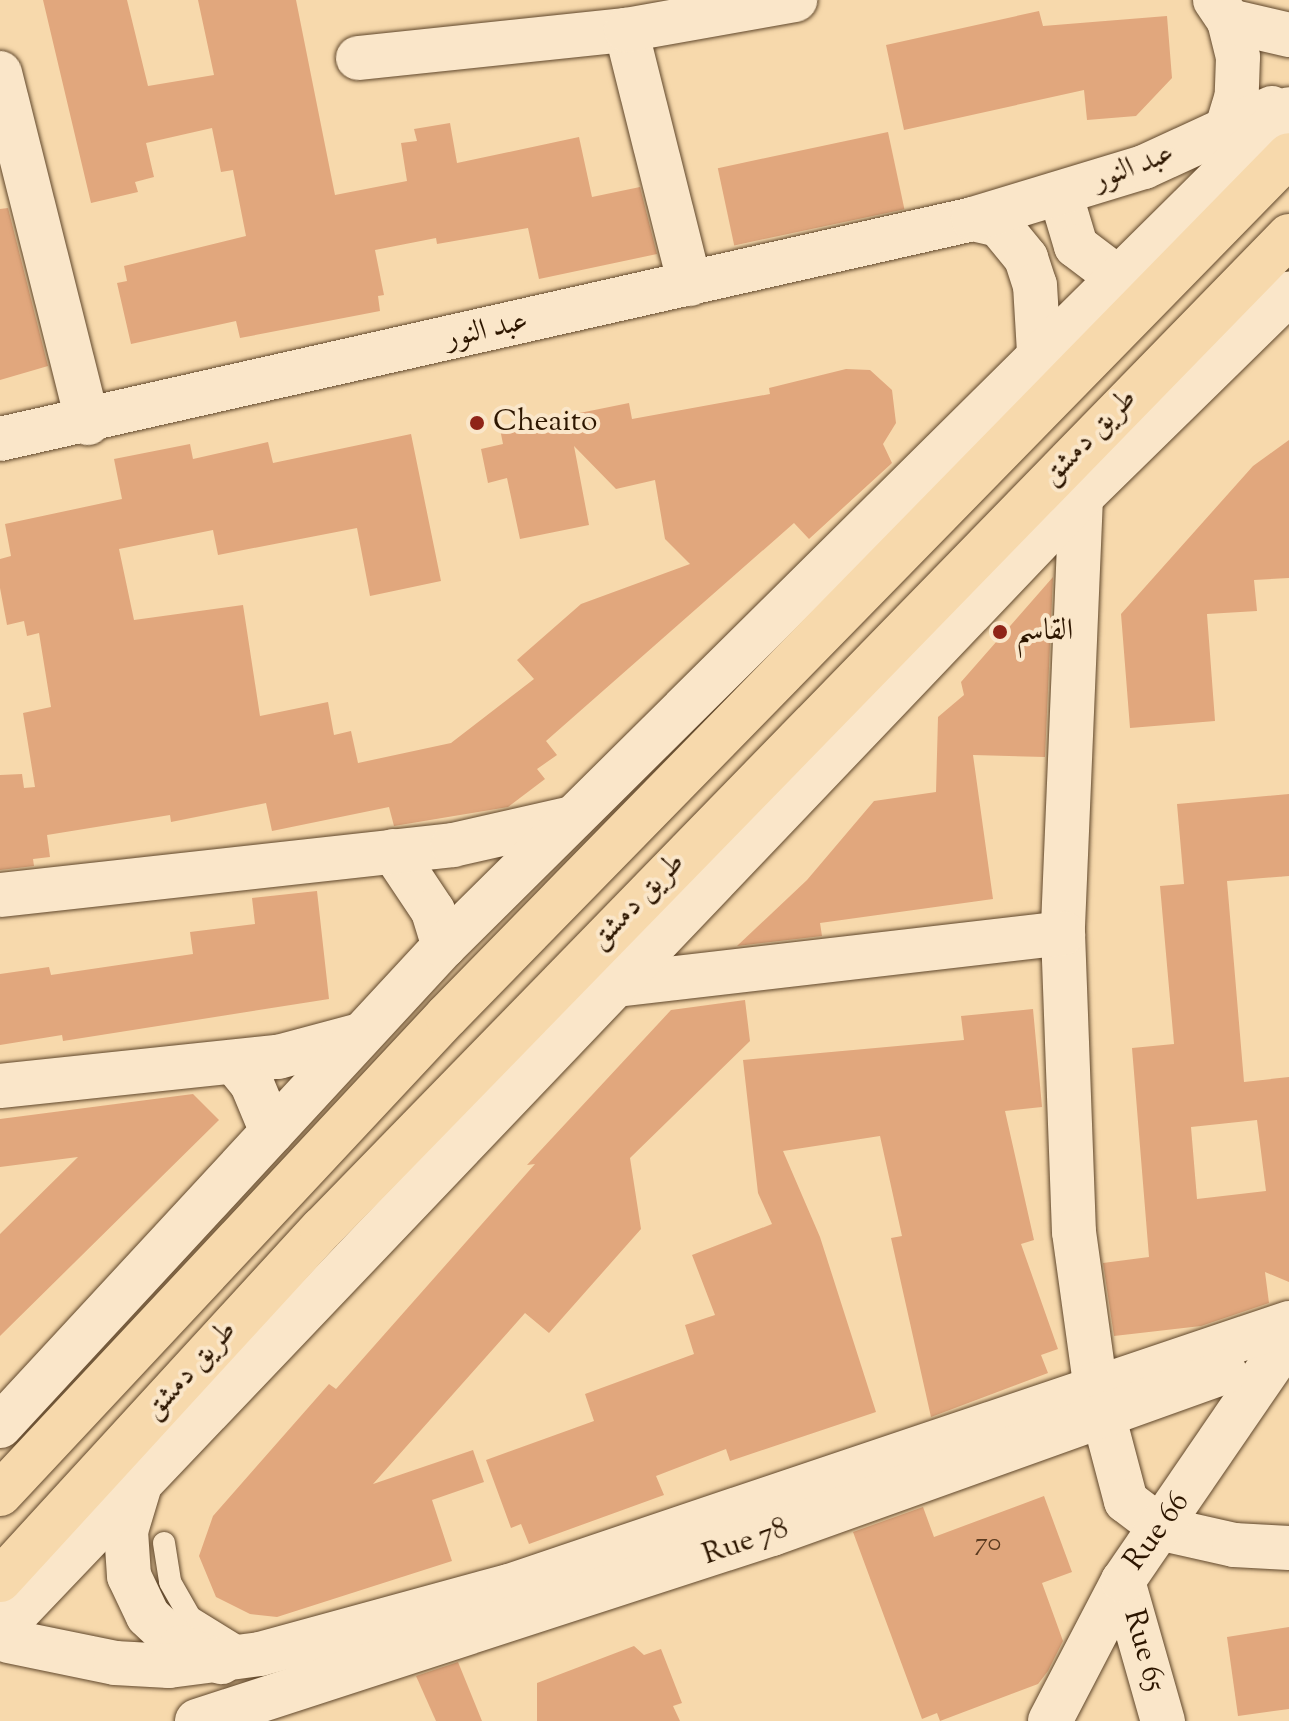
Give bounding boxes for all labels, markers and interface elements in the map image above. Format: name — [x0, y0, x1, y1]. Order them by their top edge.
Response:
street label: عبد النور — [1089, 136, 1179, 200]
street label: عبد النور — [442, 304, 532, 358]
street label: طريق دمشق — [1035, 382, 1145, 494]
place label: Cheaito — [493, 405, 597, 441]
marker: Cheaito — [468, 414, 486, 432]
place label: القاسم — [1016, 614, 1073, 650]
marker: القاسم — [991, 623, 1009, 641]
street label: طريق دمشق — [583, 846, 693, 958]
street label: طريق دمشق — [137, 1314, 245, 1428]
street label: Rue 66 — [1118, 1486, 1198, 1578]
street label: Rue 78 — [698, 1512, 794, 1574]
house number: 70 — [975, 1528, 1001, 1560]
street label: Rue 65 — [1114, 1606, 1172, 1696]

